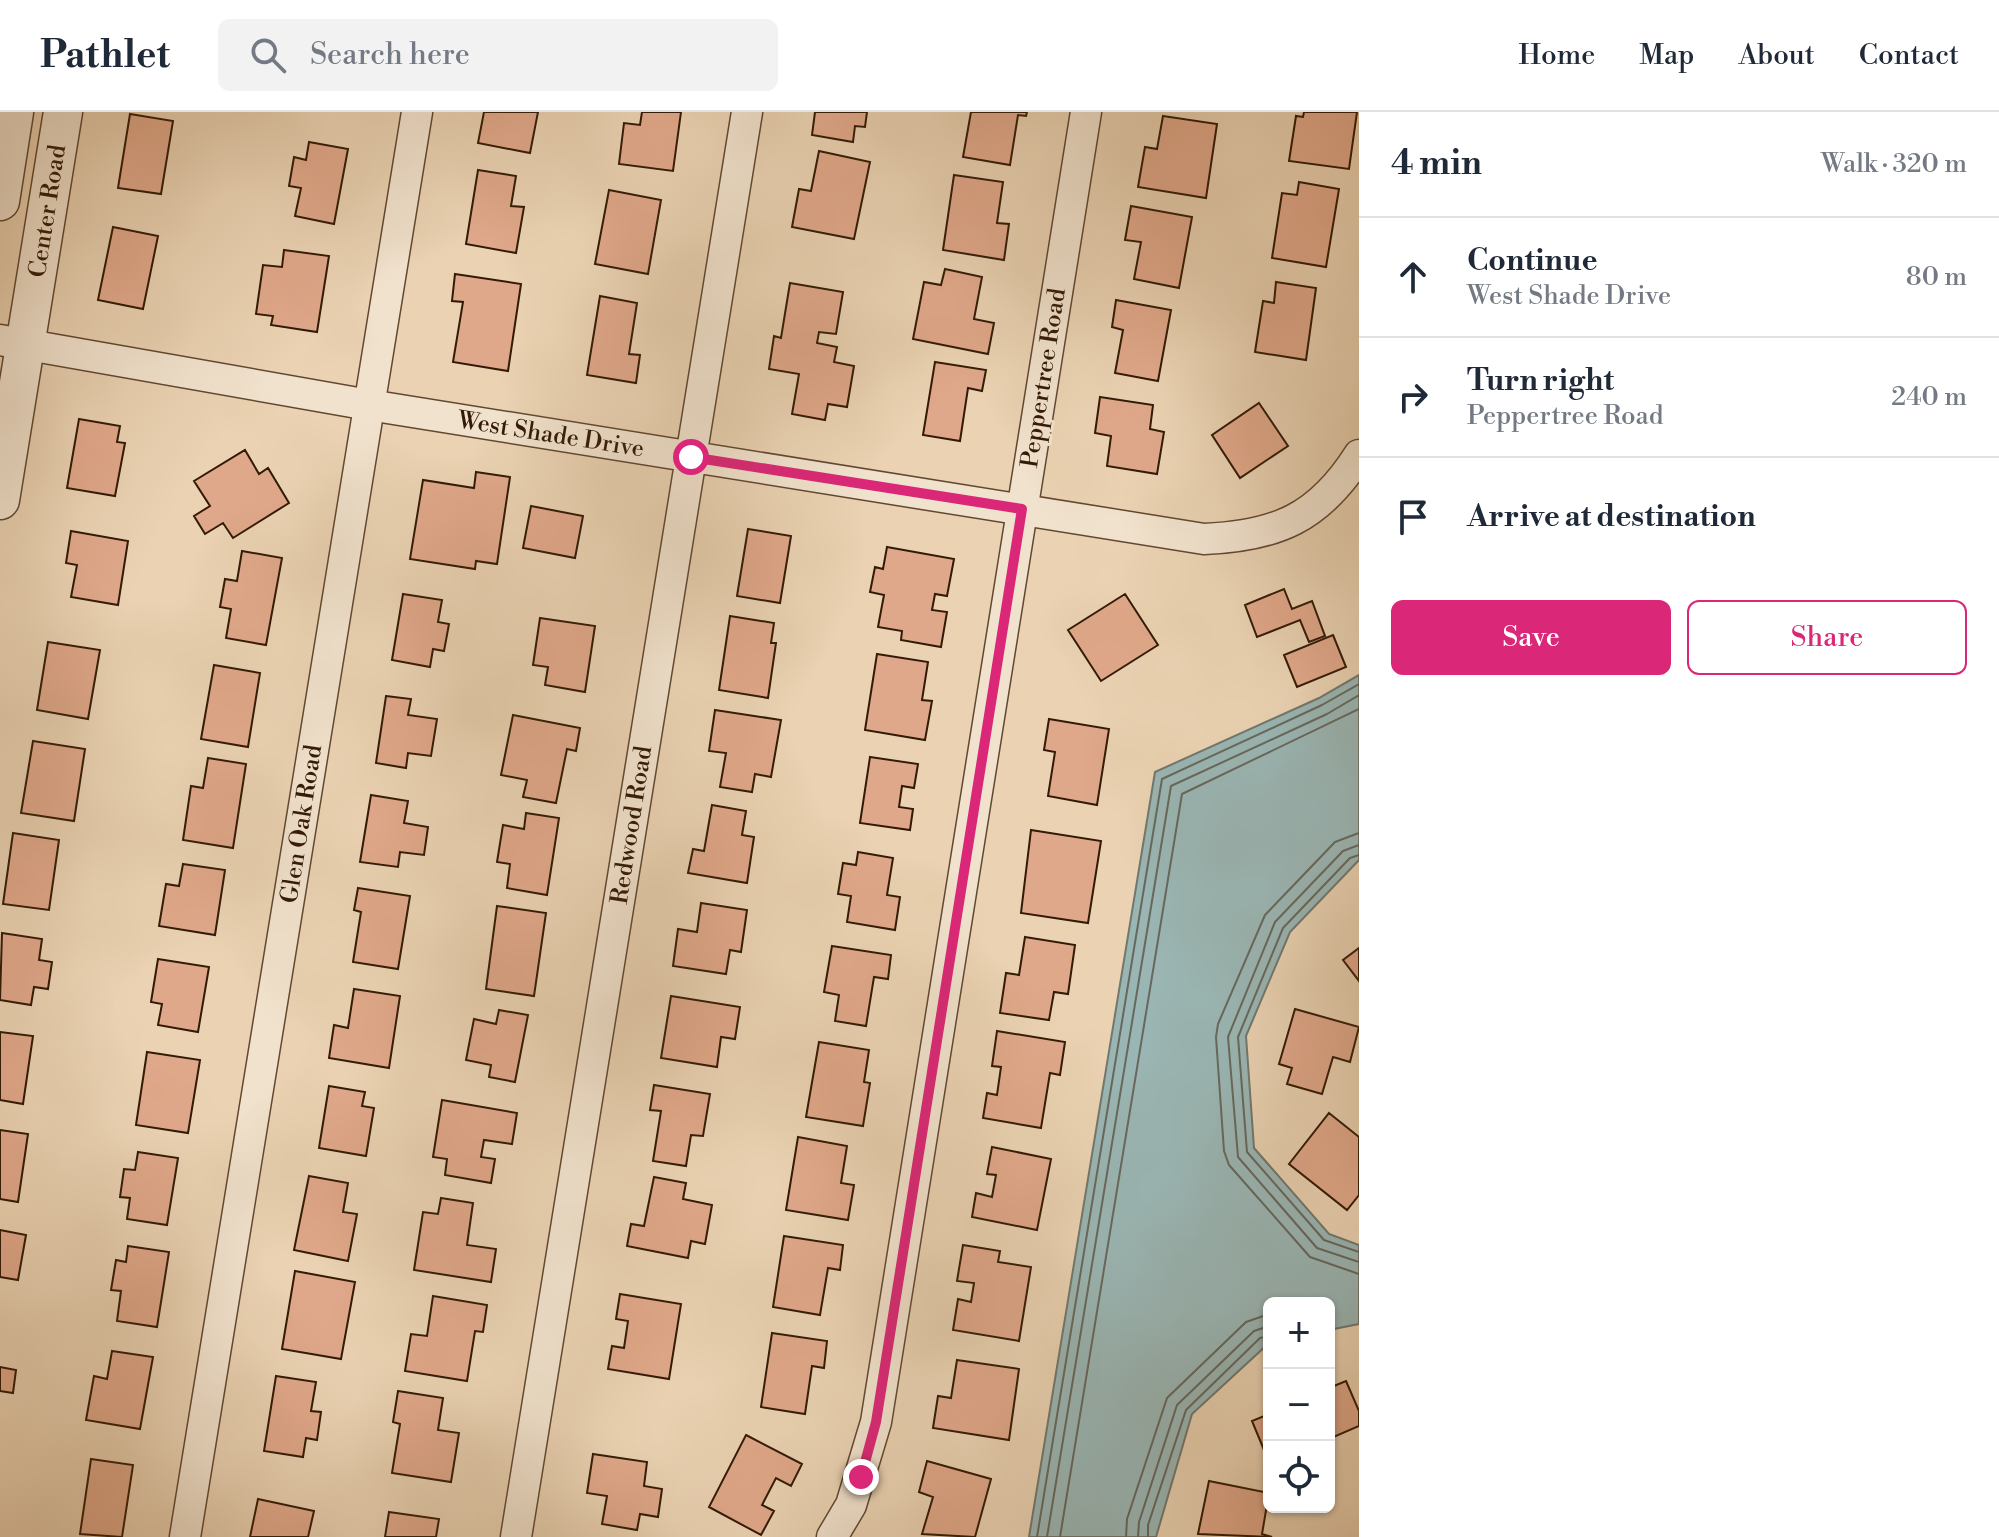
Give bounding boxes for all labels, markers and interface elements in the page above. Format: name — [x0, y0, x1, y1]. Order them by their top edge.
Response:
search box — [218, 19, 778, 91]
text: Pathlet — [40, 32, 170, 79]
icon: search — [246, 33, 290, 77]
text: Search here — [310, 36, 470, 74]
text: Home — [1519, 38, 1595, 73]
text: Map — [1639, 38, 1694, 73]
text: About — [1738, 38, 1815, 73]
text: Contact — [1859, 38, 1959, 73]
street label: Center Road — [23, 142, 73, 280]
text: 4 min — [1391, 143, 1482, 185]
text: Walk · 320 m — [1821, 148, 1967, 180]
text: Continue — [1467, 242, 1598, 280]
icon: ahead — [1391, 255, 1435, 299]
text: 80 m — [1906, 261, 1967, 293]
text: West Shade Drive — [1467, 280, 1671, 312]
street label: Peppertree Road — [1015, 286, 1073, 470]
text: Turn right — [1467, 362, 1614, 400]
icon: right — [1391, 375, 1435, 419]
text: 240 m — [1891, 381, 1967, 413]
text: Peppertree Road — [1467, 400, 1664, 432]
street label: West Shade Drive — [454, 405, 646, 465]
route start — [673, 439, 709, 475]
icon: arrive — [1391, 495, 1435, 539]
text: Arrive at destination — [1467, 498, 1756, 536]
button: Save — [1391, 600, 1671, 675]
button: Share — [1687, 600, 1967, 675]
street label: Glen Oak Road — [275, 742, 329, 906]
street label: Redwood Road — [605, 743, 659, 906]
map controls — [1263, 1297, 1335, 1513]
button: + — [1263, 1297, 1335, 1369]
button: − — [1263, 1369, 1335, 1441]
button: locate — [1263, 1441, 1335, 1513]
route end — [843, 1459, 879, 1495]

